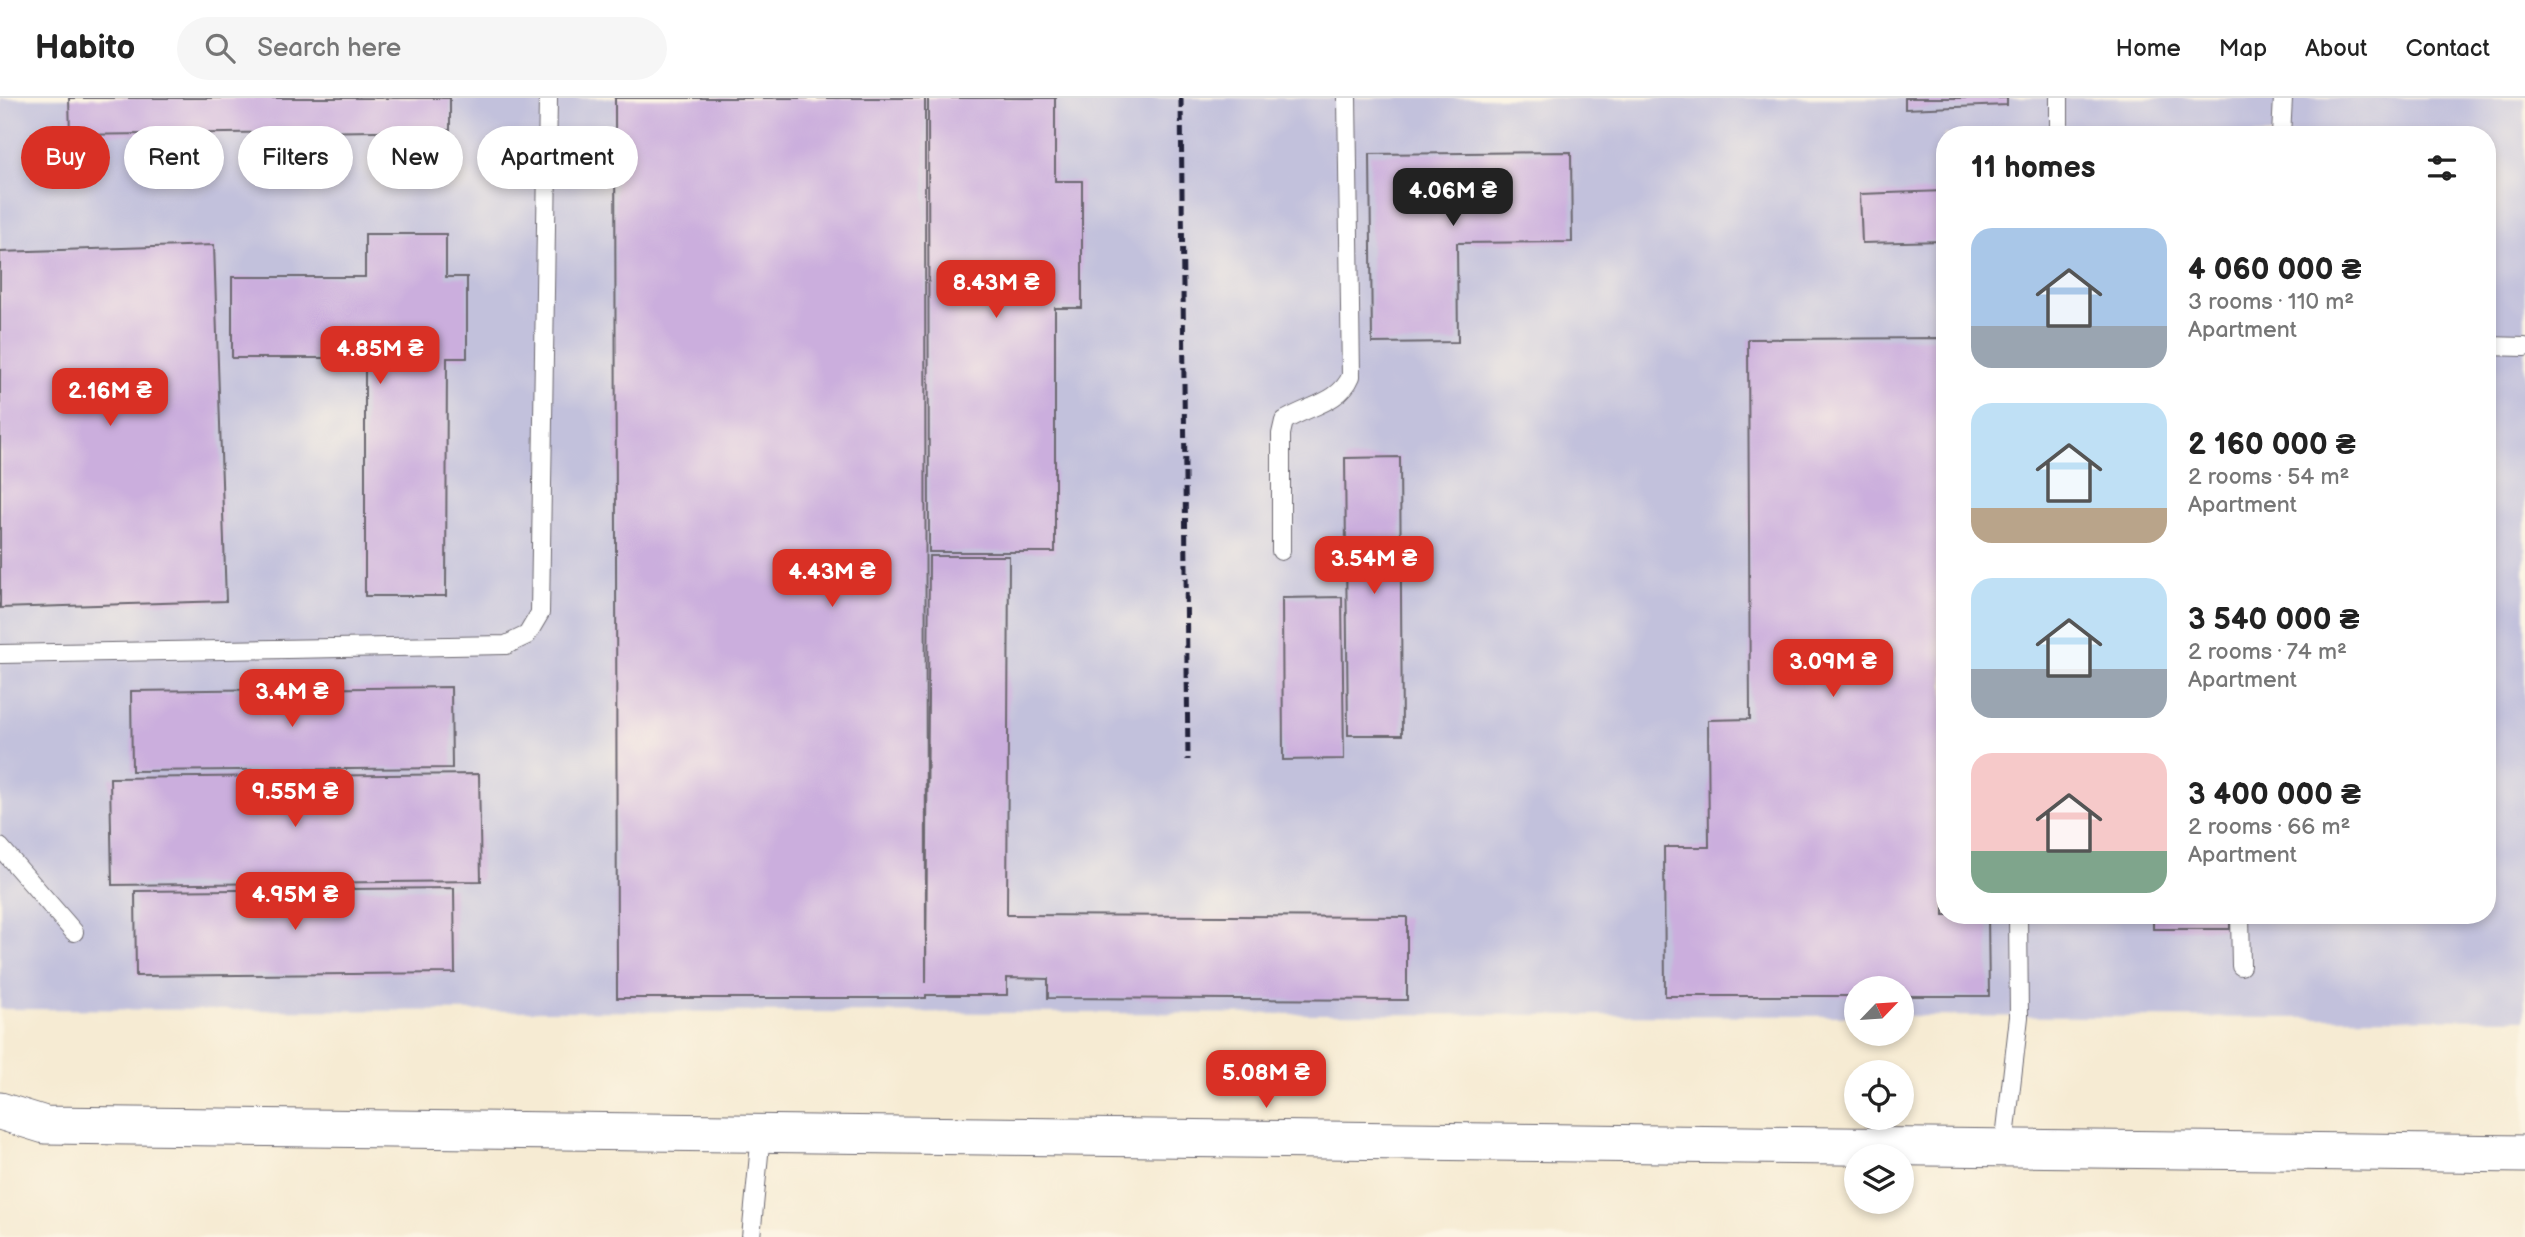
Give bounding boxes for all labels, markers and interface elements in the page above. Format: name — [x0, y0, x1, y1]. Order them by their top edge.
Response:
search box — [177, 17, 667, 80]
text: Habito — [35, 28, 135, 68]
icon: search — [201, 29, 239, 67]
text: Search here — [257, 33, 401, 64]
text: Home — [2116, 34, 2181, 63]
text: Map — [2219, 34, 2267, 63]
text: About — [2305, 34, 2367, 63]
text: Contact — [2405, 34, 2490, 63]
chip: Buy — [21, 126, 110, 189]
chip: Rent — [124, 126, 224, 189]
chip: Filters — [238, 126, 353, 189]
chip: New — [367, 126, 463, 189]
chip: Apartment — [477, 126, 638, 189]
icon: filters — [2423, 149, 2461, 187]
text: 11 homes — [1971, 150, 2095, 186]
pin: 4.06M ₴ — [1388, 169, 1518, 228]
text: 4.06M ₴ — [1409, 177, 1497, 205]
text: 4 060 000 ₴ — [2188, 252, 2362, 288]
icon: home — [2027, 256, 2111, 340]
pin: 8.43M ₴ — [931, 260, 1061, 320]
text: 8.43M ₴ — [952, 269, 1040, 297]
text: 3 rooms · 110 m² — [2188, 288, 2354, 316]
text: Apartment — [2188, 316, 2297, 344]
pin: 4.85M ₴ — [315, 327, 445, 386]
text: 4.85M ₴ — [336, 335, 424, 363]
pin: 2.16M ₴ — [45, 368, 175, 428]
text: 2.16M ₴ — [68, 377, 152, 405]
text: 2 160 000 ₴ — [2188, 427, 2356, 463]
icon: home — [2027, 431, 2111, 515]
text: 2 rooms · 54 m² — [2188, 463, 2350, 491]
text: Apartment — [2188, 491, 2297, 519]
pin: 3.54M ₴ — [1309, 536, 1439, 596]
text: 3.54M ₴ — [1331, 545, 1417, 573]
pin: 4.43M ₴ — [767, 550, 897, 609]
text: 4.43M ₴ — [789, 558, 875, 586]
text: 3 540 000 ₴ — [2188, 602, 2360, 638]
icon: home — [2027, 606, 2111, 690]
text: 2 rooms · 74 m² — [2188, 638, 2347, 666]
pin: 3.09M ₴ — [1768, 640, 1898, 699]
text: 3.09M ₴ — [1789, 648, 1877, 676]
text: Apartment — [2188, 666, 2297, 694]
pin: 3.4M ₴ — [235, 670, 349, 729]
text: 3.4M ₴ — [255, 678, 329, 706]
pin: 9.55M ₴ — [230, 770, 360, 829]
text: 3 400 000 ₴ — [2188, 777, 2361, 813]
text: 9.55M ₴ — [252, 778, 338, 806]
icon: home — [2027, 781, 2111, 865]
text: 2 rooms · 66 m² — [2188, 813, 2350, 841]
text: Apartment — [2188, 841, 2297, 869]
pin: 4.95M ₴ — [230, 872, 360, 932]
text: 4.95M ₴ — [252, 881, 338, 909]
north arrow — [1844, 976, 1914, 1046]
map controls — [1844, 976, 1914, 1214]
pin: 5.08M ₴ — [1201, 1051, 1331, 1110]
text: 5.08M ₴ — [1222, 1059, 1310, 1087]
button: locate — [1844, 1060, 1914, 1130]
button: layers — [1844, 1144, 1914, 1214]

